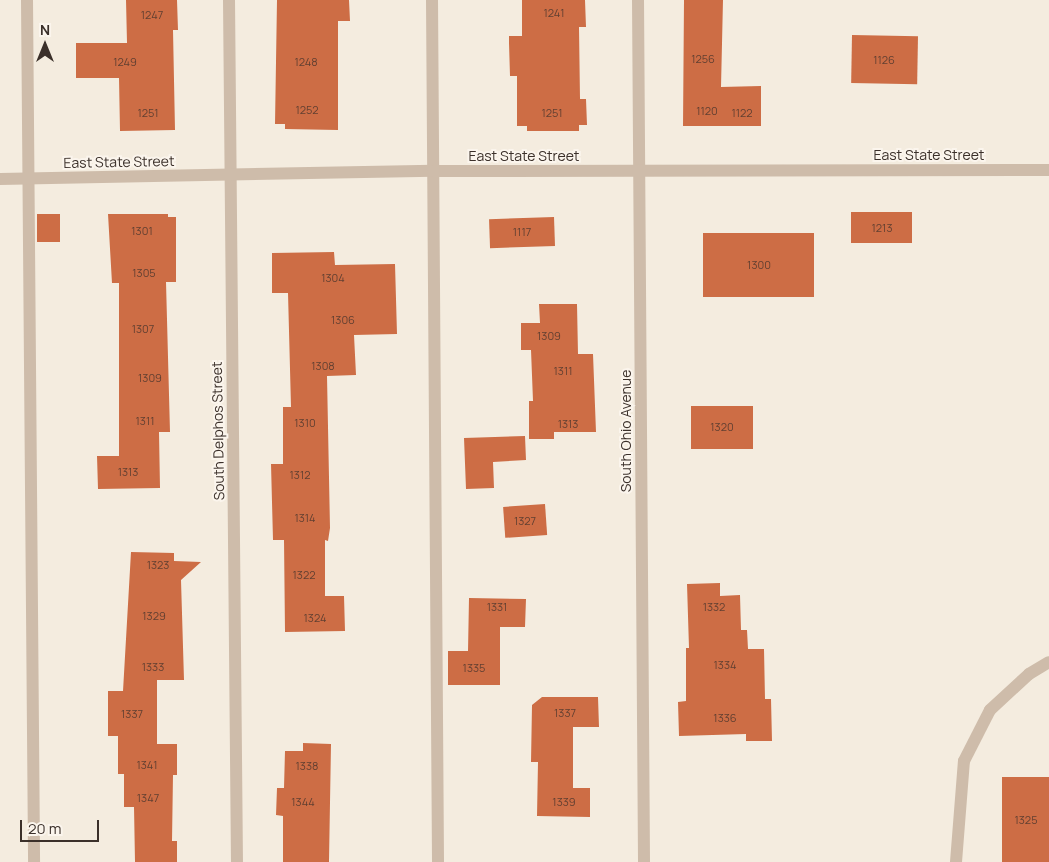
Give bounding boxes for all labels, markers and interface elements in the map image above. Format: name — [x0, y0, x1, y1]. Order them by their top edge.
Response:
house number: 1241 — [543, 6, 565, 20]
house number: 1247 — [141, 8, 163, 22]
north arrow — [20, 20, 70, 70]
text: N — [40, 20, 50, 39]
house number: 1256 — [691, 52, 715, 66]
house number: 1126 — [873, 53, 895, 67]
house number: 1249 — [113, 55, 137, 69]
house number: 1248 — [294, 55, 318, 69]
house number: 1252 — [296, 103, 318, 117]
house number: 1120 — [696, 104, 718, 118]
house number: 1251 — [137, 106, 159, 120]
house number: 1251 — [541, 106, 563, 120]
house number: 1122 — [731, 106, 753, 120]
street label: East State Street — [874, 147, 984, 163]
street label: East State Street — [469, 148, 579, 164]
street label: East State Street — [63, 153, 175, 171]
house number: 1213 — [872, 221, 892, 235]
house number: 1301 — [131, 224, 153, 238]
house number: 1117 — [513, 225, 531, 239]
house number: 1300 — [747, 258, 771, 272]
house number: 1305 — [132, 266, 156, 280]
house number: 1304 — [321, 271, 345, 285]
house number: 1306 — [331, 313, 355, 327]
house number: 1307 — [132, 322, 154, 336]
house number: 1309 — [537, 329, 561, 343]
house number: 1308 — [311, 359, 335, 373]
street label: South Delphos Street — [208, 361, 228, 501]
house number: 1311 — [554, 364, 572, 378]
street label: South Ohio Avenue — [618, 370, 634, 492]
house number: 1309 — [138, 371, 162, 385]
house number: 1311 — [136, 414, 154, 428]
house number: 1310 — [294, 416, 316, 430]
house number: 1313 — [558, 417, 578, 431]
house number: 1320 — [710, 420, 734, 434]
house number: 1313 — [118, 465, 138, 479]
house number: 1312 — [290, 468, 310, 482]
house number: 1314 — [294, 511, 316, 525]
house number: 1327 — [514, 514, 536, 528]
house number: 1323 — [147, 558, 169, 572]
house number: 1322 — [293, 568, 315, 582]
house number: 1331 — [487, 600, 507, 614]
house number: 1332 — [703, 600, 725, 614]
house number: 1329 — [142, 609, 166, 623]
house number: 1324 — [304, 611, 326, 625]
house number: 1334 — [714, 658, 736, 672]
house number: 1333 — [142, 660, 164, 674]
house number: 1335 — [463, 661, 485, 675]
house number: 1337 — [554, 706, 576, 720]
house number: 1337 — [121, 707, 143, 721]
house number: 1336 — [713, 711, 737, 725]
house number: 1341 — [136, 758, 158, 772]
house number: 1338 — [296, 759, 318, 773]
house number: 1347 — [137, 791, 159, 805]
house number: 1344 — [291, 795, 315, 809]
house number: 1339 — [552, 795, 576, 809]
scale bar — [22, 810, 101, 842]
house number: 1325 — [1015, 813, 1037, 827]
text: 20 m — [28, 818, 61, 839]

